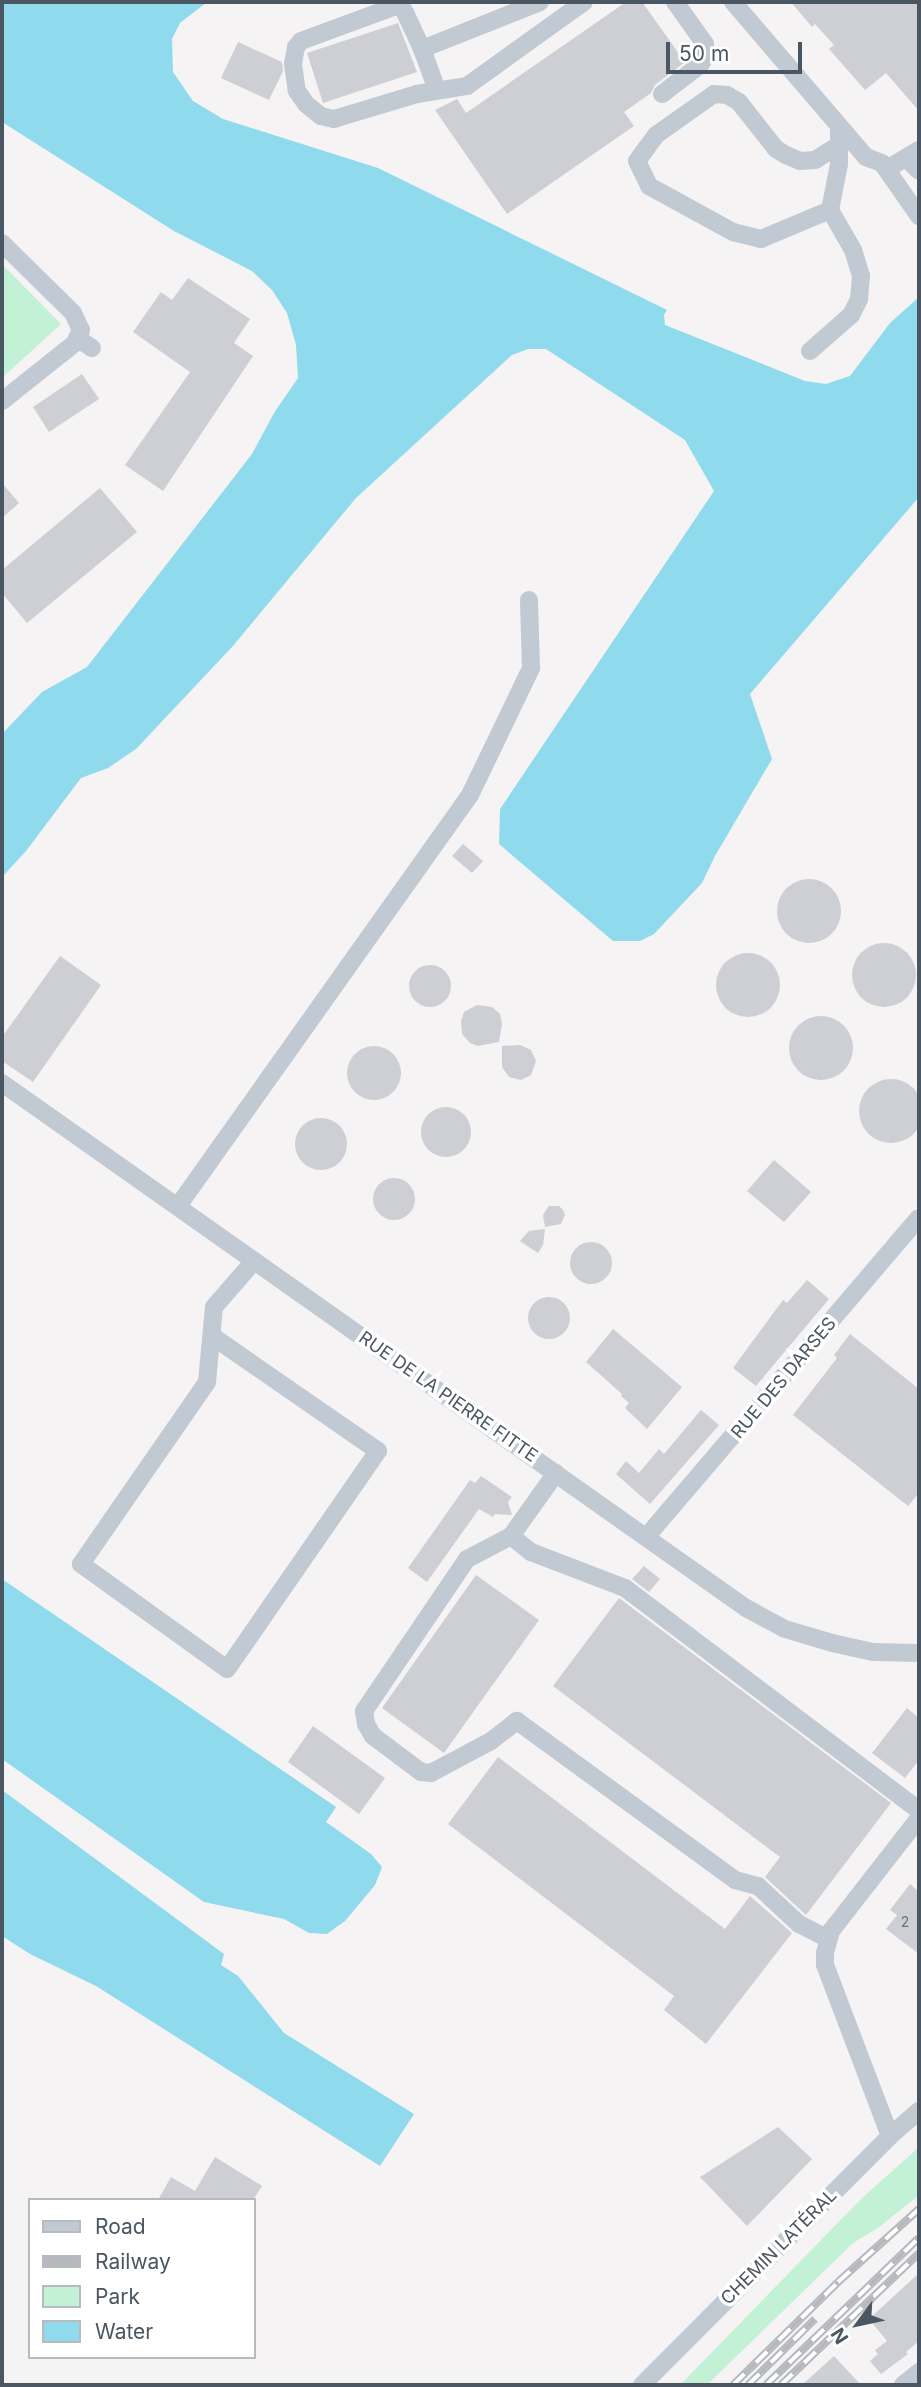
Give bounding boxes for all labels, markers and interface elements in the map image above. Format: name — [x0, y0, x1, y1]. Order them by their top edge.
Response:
scale bar — [669, 28, 806, 72]
text: 50 m — [679, 41, 729, 66]
street label: RUE DES DARSES — [727, 1313, 841, 1443]
street label: RUE DE LA PIERRE FITTE — [355, 1327, 541, 1467]
house number: 2 — [901, 1914, 909, 1930]
street label: CHEMIN LATÉRAL — [717, 2185, 841, 2309]
legend — [28, 2198, 256, 2359]
text: Road — [95, 2214, 146, 2239]
text: Railway — [95, 2249, 171, 2274]
text: Park — [95, 2284, 140, 2309]
north arrow — [823, 2289, 893, 2359]
text: Water — [95, 2319, 153, 2344]
text: N — [826, 2323, 854, 2348]

